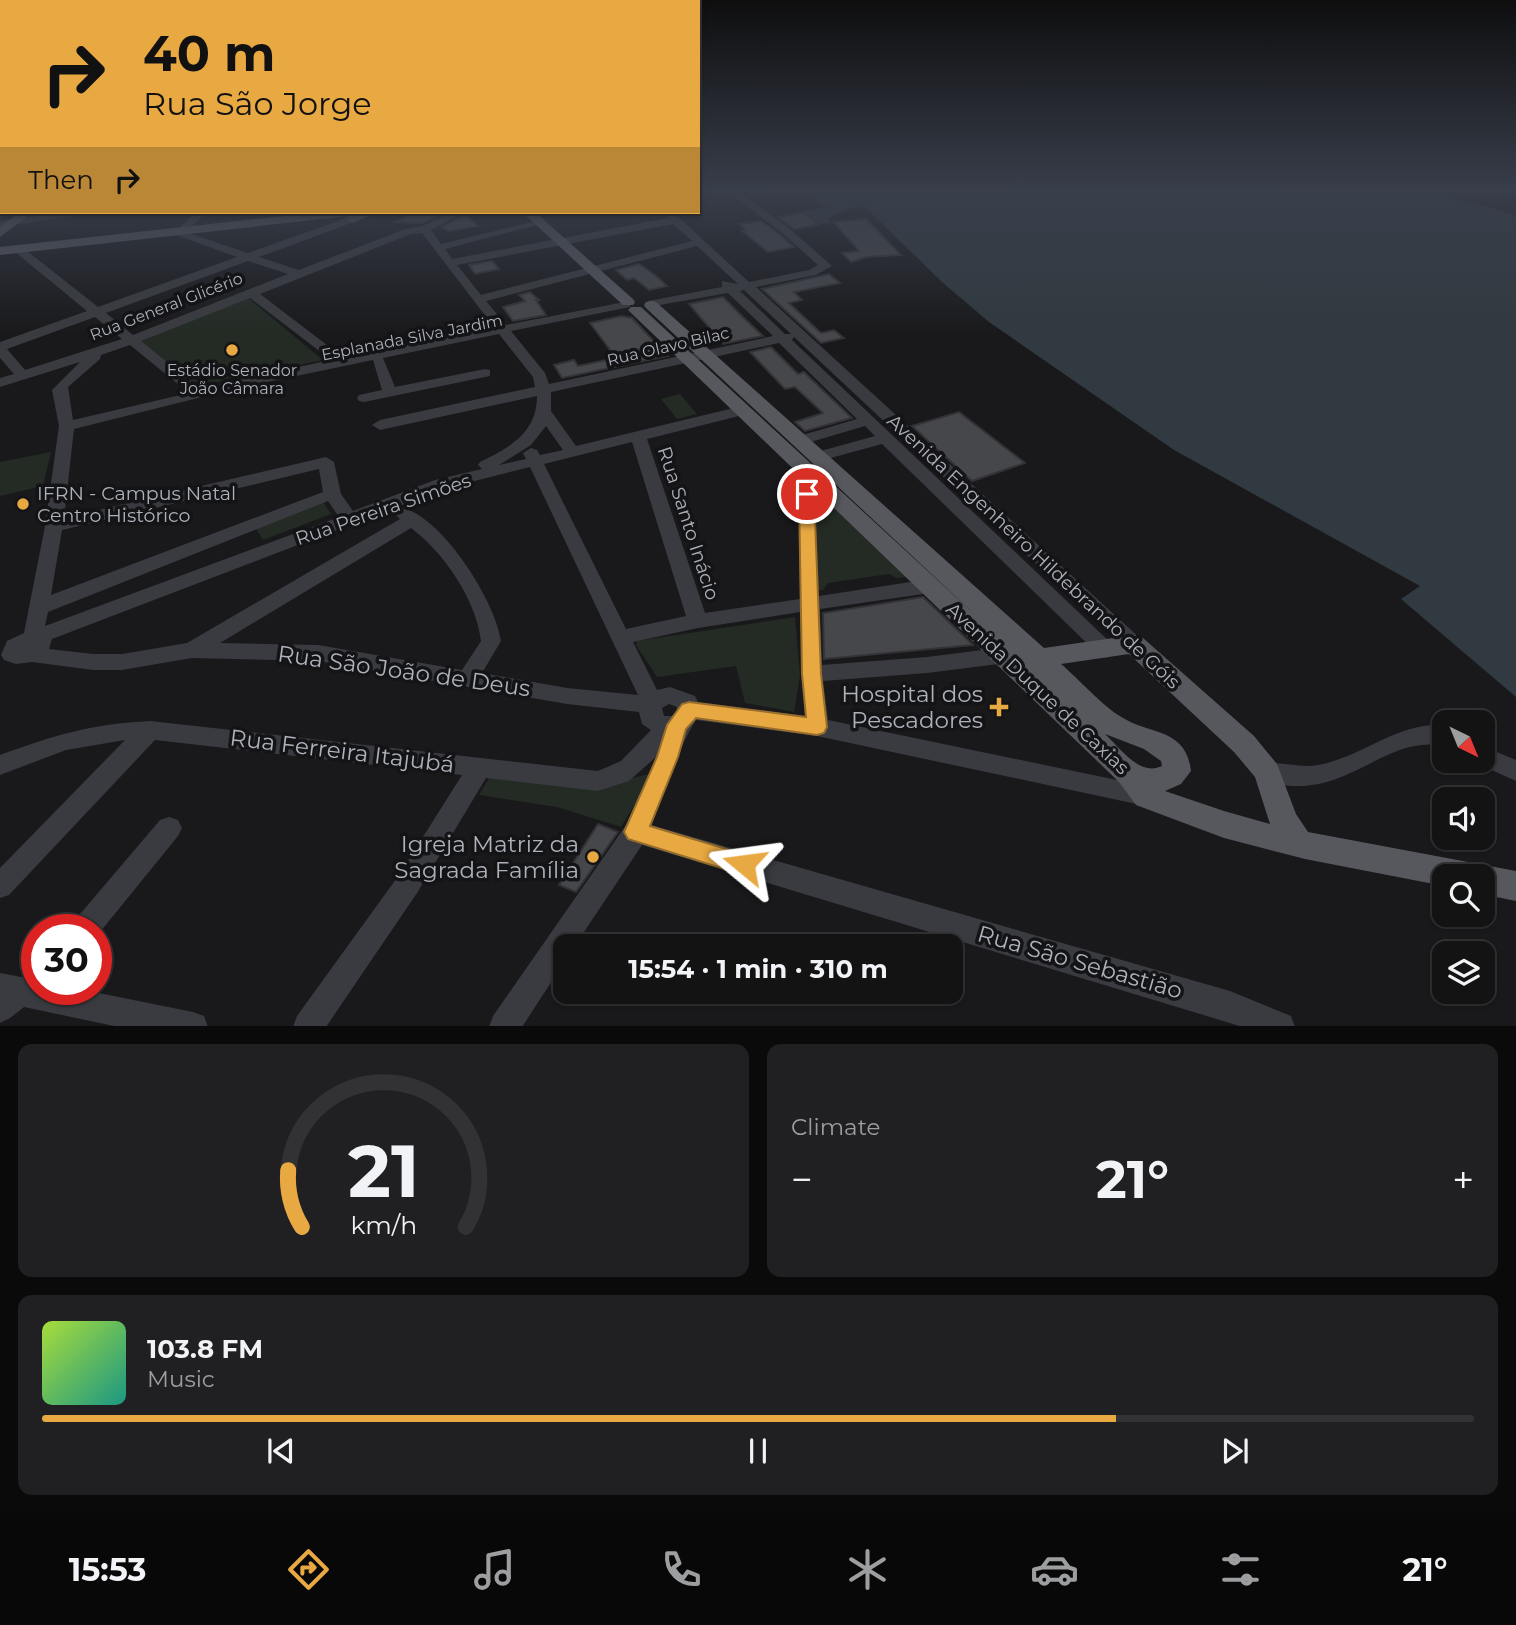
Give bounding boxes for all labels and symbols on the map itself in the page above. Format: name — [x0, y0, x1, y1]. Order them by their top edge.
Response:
street label: Rua General Glicério — [87, 269, 245, 344]
street label: Esplanada Silva Jardim — [320, 311, 504, 364]
street label: Rua Olavo Bilac — [605, 323, 731, 370]
marker: Estádio Senador João Câmara — [224, 342, 240, 358]
place label: Estádio Senador João Câmara — [167, 361, 297, 398]
street label: Avenida Engenheiro Hildebrando de Góis — [882, 409, 1185, 693]
street label: Rua Santo Inácio — [653, 443, 724, 603]
pin — [777, 464, 837, 524]
street label: Rua Pereira Simões — [292, 469, 474, 550]
place label: IFRN - Campus Natal Centro Histórico — [37, 482, 236, 527]
marker: IFRN - Campus Natal Centro Histórico — [15, 496, 31, 512]
street label: Avenida Duque de Caxias — [941, 597, 1134, 779]
street label: Rua São João de Deus — [276, 639, 532, 703]
place label: Hospital dos Pescadores — [841, 680, 983, 734]
marker: Hospital dos Pescadores — [989, 697, 1009, 717]
north arrow — [1432, 710, 1494, 774]
street label: Rua Ferreira Itajubá — [228, 723, 456, 779]
position arrow — [707, 827, 781, 901]
place label: Igreja Matriz da Sagrada Família — [394, 830, 579, 884]
marker: Igreja Matriz da Sagrada Família — [585, 849, 601, 865]
speed limit sign: 30 — [21, 914, 112, 1005]
street label: Rua São Sebastião — [974, 919, 1186, 1005]

